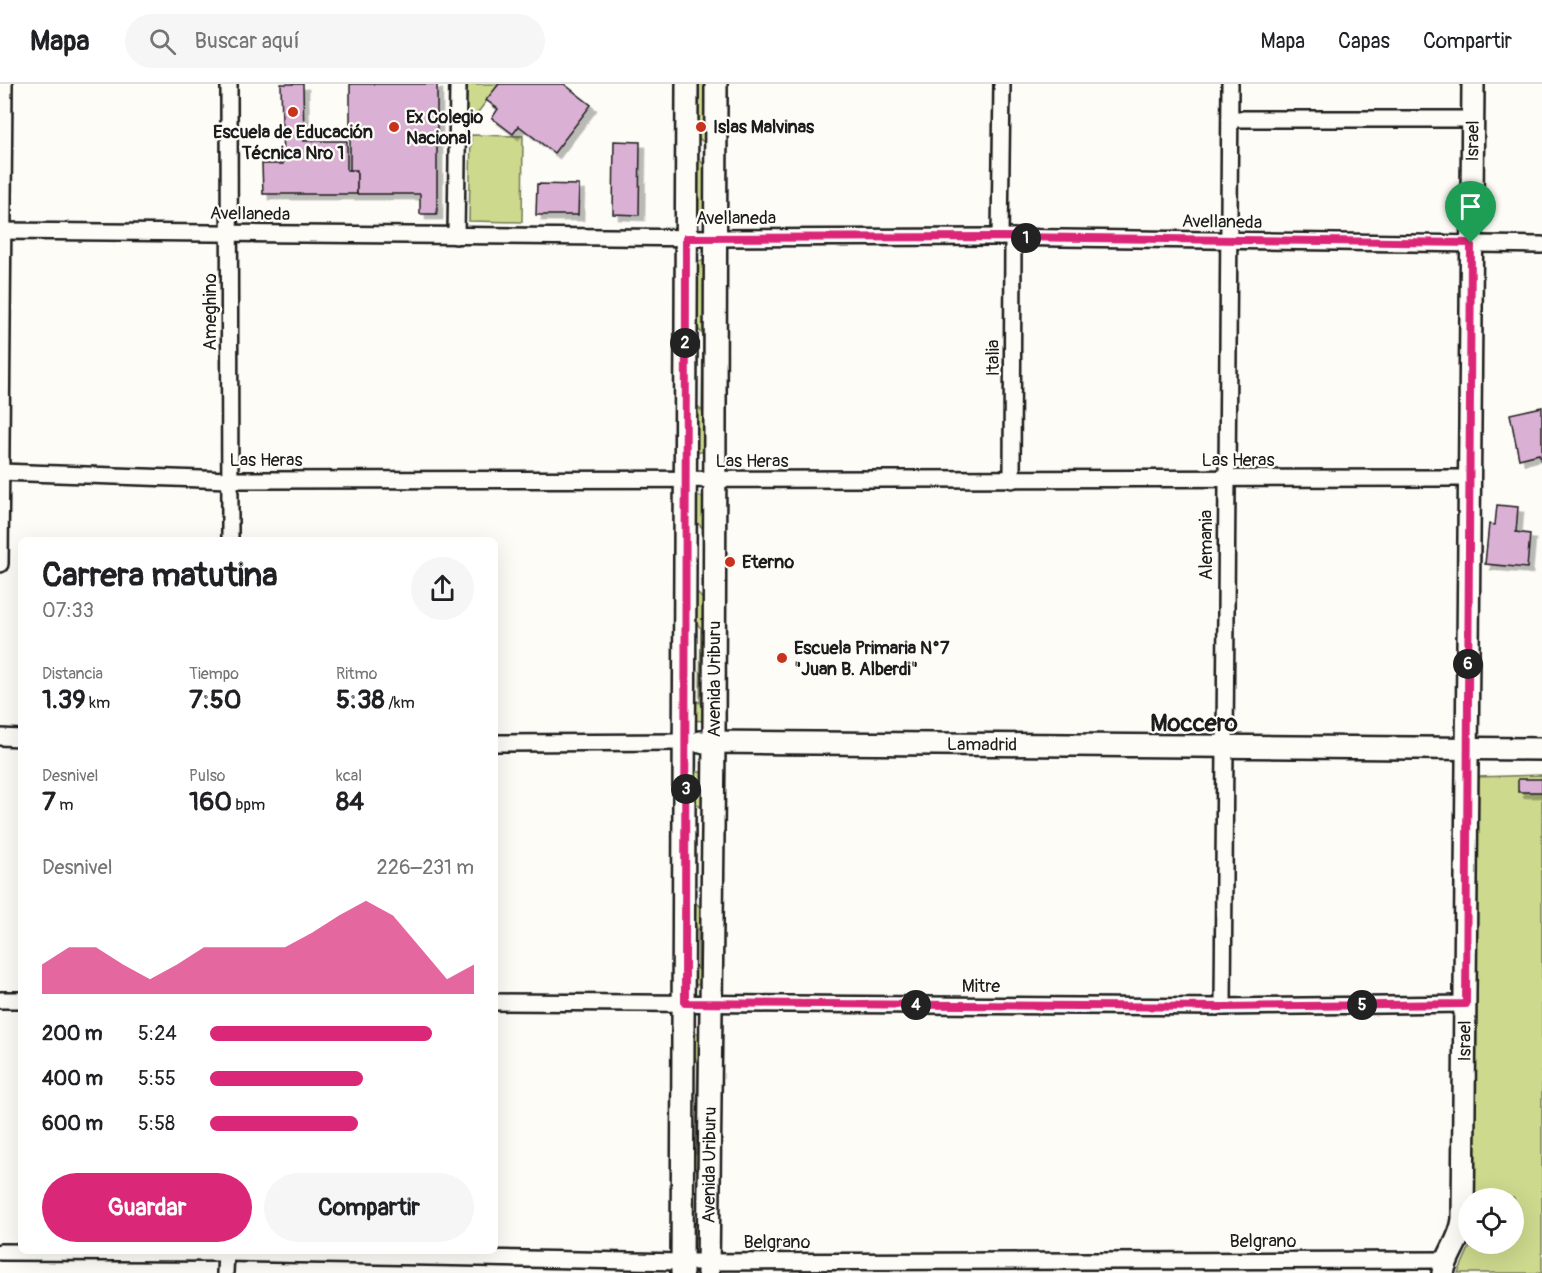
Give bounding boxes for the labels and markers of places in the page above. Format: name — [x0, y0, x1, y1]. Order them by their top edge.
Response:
marker: Escuela de Educación Técnica Nro 1 — [286, 105, 300, 119]
place label: Ex Colegio Nacional — [406, 106, 484, 150]
place label: Islas Malvinas — [713, 116, 815, 139]
marker: Ex Colegio Nacional — [387, 120, 401, 134]
marker: Islas Malvinas — [694, 120, 708, 134]
place label: Escuela de Educación Técnica Nro 1 — [213, 121, 373, 165]
pin — [1445, 181, 1496, 243]
pin: 1 — [1011, 223, 1041, 253]
pin: 2 — [670, 328, 700, 358]
place label: Eterno — [742, 551, 794, 574]
marker: Eterno — [723, 555, 737, 569]
place label: Escuela Primaria N°7 "Juan B. Alberdi" — [794, 637, 950, 681]
pin: 6 — [1453, 649, 1483, 679]
marker: Escuela Primaria N°7 "Juan B. Alberdi" — [775, 651, 789, 665]
pin: 3 — [671, 774, 701, 804]
pin: 4 — [901, 990, 931, 1020]
pin: 5 — [1347, 990, 1377, 1020]

